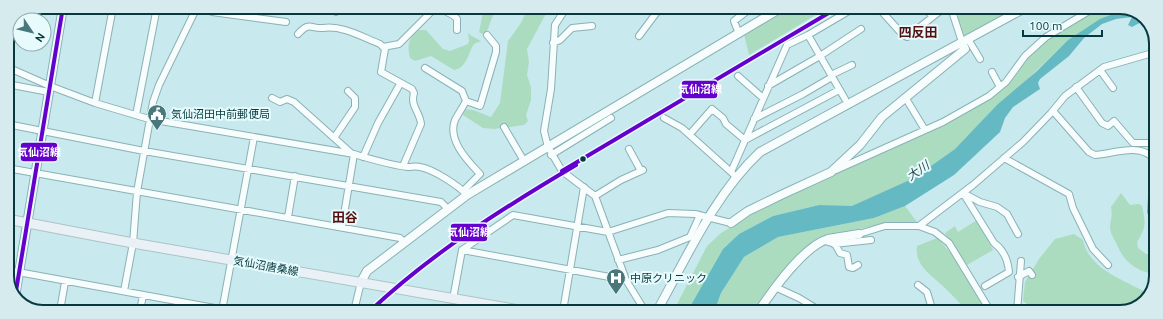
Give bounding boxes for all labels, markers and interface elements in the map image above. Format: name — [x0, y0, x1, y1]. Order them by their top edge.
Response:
north arrow — [12, 12, 52, 52]
scale bar — [1023, 12, 1102, 38]
text: 100 m — [1029, 19, 1062, 32]
district label: 四反田 — [898, 25, 938, 39]
text: N — [33, 31, 47, 45]
line badge: 気仙沼線 — [681, 80, 718, 99]
text: 気仙沼線 — [678, 83, 722, 95]
public building icon: 気仙沼田中前郵便局 — [146, 103, 168, 131]
place label: 気仙沼田中前郵便局 — [171, 108, 270, 120]
line badge: 気仙沼線 — [20, 142, 58, 162]
text: 気仙沼線 — [17, 146, 61, 158]
unlabelled marker — [578, 154, 588, 164]
water label: 大川 — [904, 157, 933, 183]
district label: 田谷 — [332, 210, 358, 224]
line badge: 気仙沼線 — [450, 223, 488, 242]
text: 気仙沼線 — [447, 226, 491, 238]
street label: 気仙沼唐桑線 — [232, 254, 300, 278]
hospital icon: 中原クリニック — [605, 267, 627, 295]
place label: 中原クリニック — [630, 272, 707, 284]

